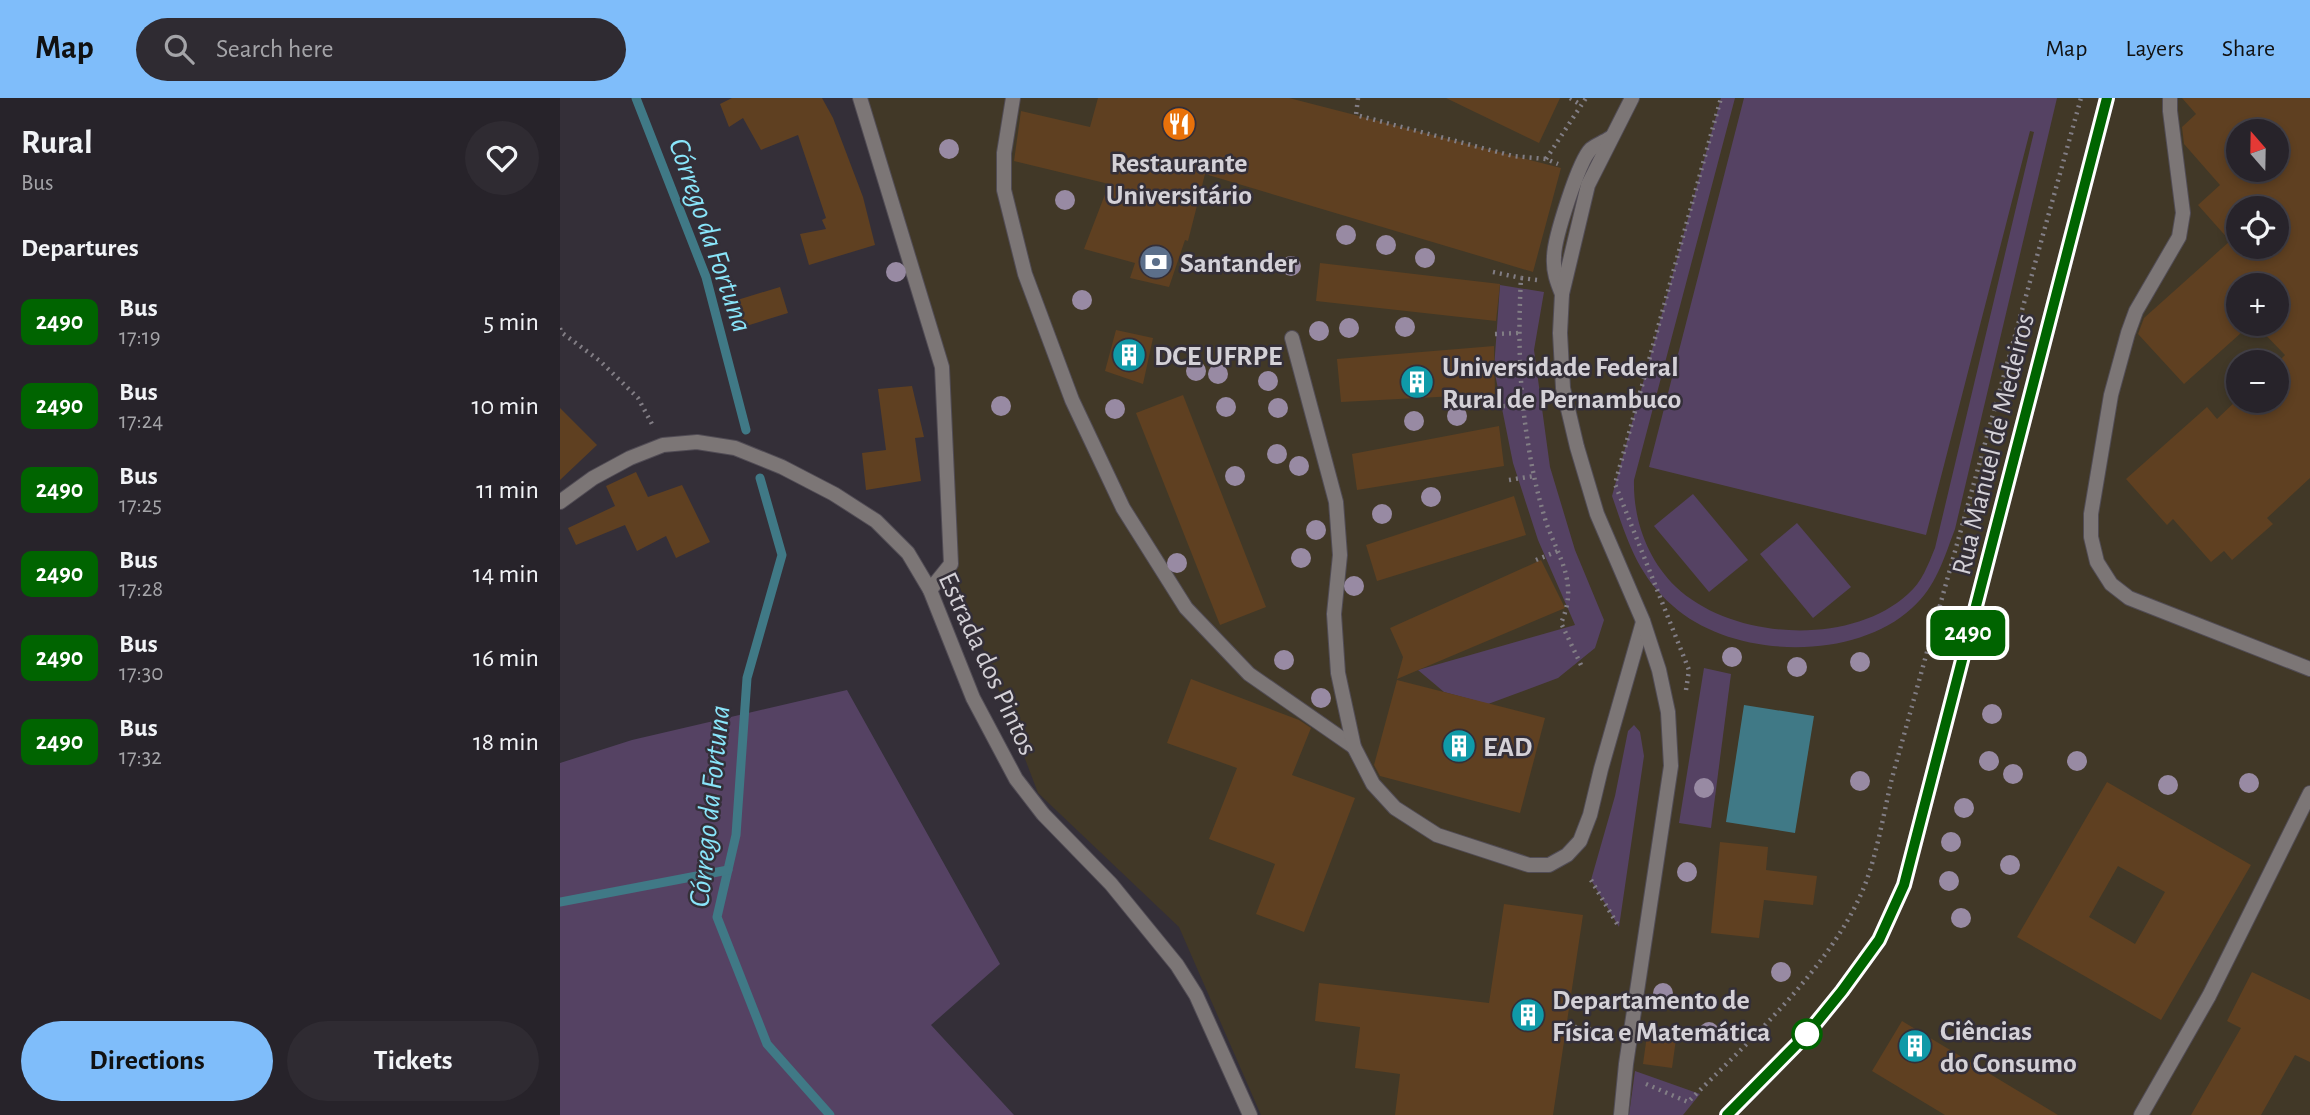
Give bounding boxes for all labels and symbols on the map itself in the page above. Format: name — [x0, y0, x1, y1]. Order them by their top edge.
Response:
restaurant icon: Restaurante Universitário — [1160, 105, 1198, 143]
north arrow — [2226, 119, 2289, 182]
water label: Córrego da Fortuna — [663, 134, 757, 336]
place label: Restaurante Universitário — [1106, 150, 1252, 210]
bank icon: Santander — [1137, 243, 1175, 281]
place label: Santander — [1180, 250, 1297, 278]
street label: Rua Manuel de Medeiros — [1948, 311, 2040, 578]
building icon: DCE UFRPE — [1110, 336, 1148, 374]
place label: DCE UFRPE — [1154, 343, 1282, 371]
place label: Universidade Federal Rural de Pernambuco — [1442, 354, 1681, 414]
building icon: Universidade Federal Rural de Pernambuco — [1398, 363, 1436, 401]
street label: Estrada dos Pintos — [933, 568, 1042, 760]
line badge: 2490 — [1919, 610, 2017, 656]
water label: Córrego da Fortuna — [684, 704, 736, 909]
building icon: EAD — [1440, 727, 1478, 765]
place label: EAD — [1483, 734, 1532, 762]
place label: Departamento de Física e Matemática — [1552, 987, 1771, 1047]
building icon: Departamento de Física e Matemática — [1509, 996, 1547, 1034]
place label: Ciências do Consumo — [1940, 1018, 2077, 1078]
unlabelled marker — [1792, 1019, 1822, 1049]
building icon: Ciências do Consumo — [1896, 1027, 1934, 1065]

